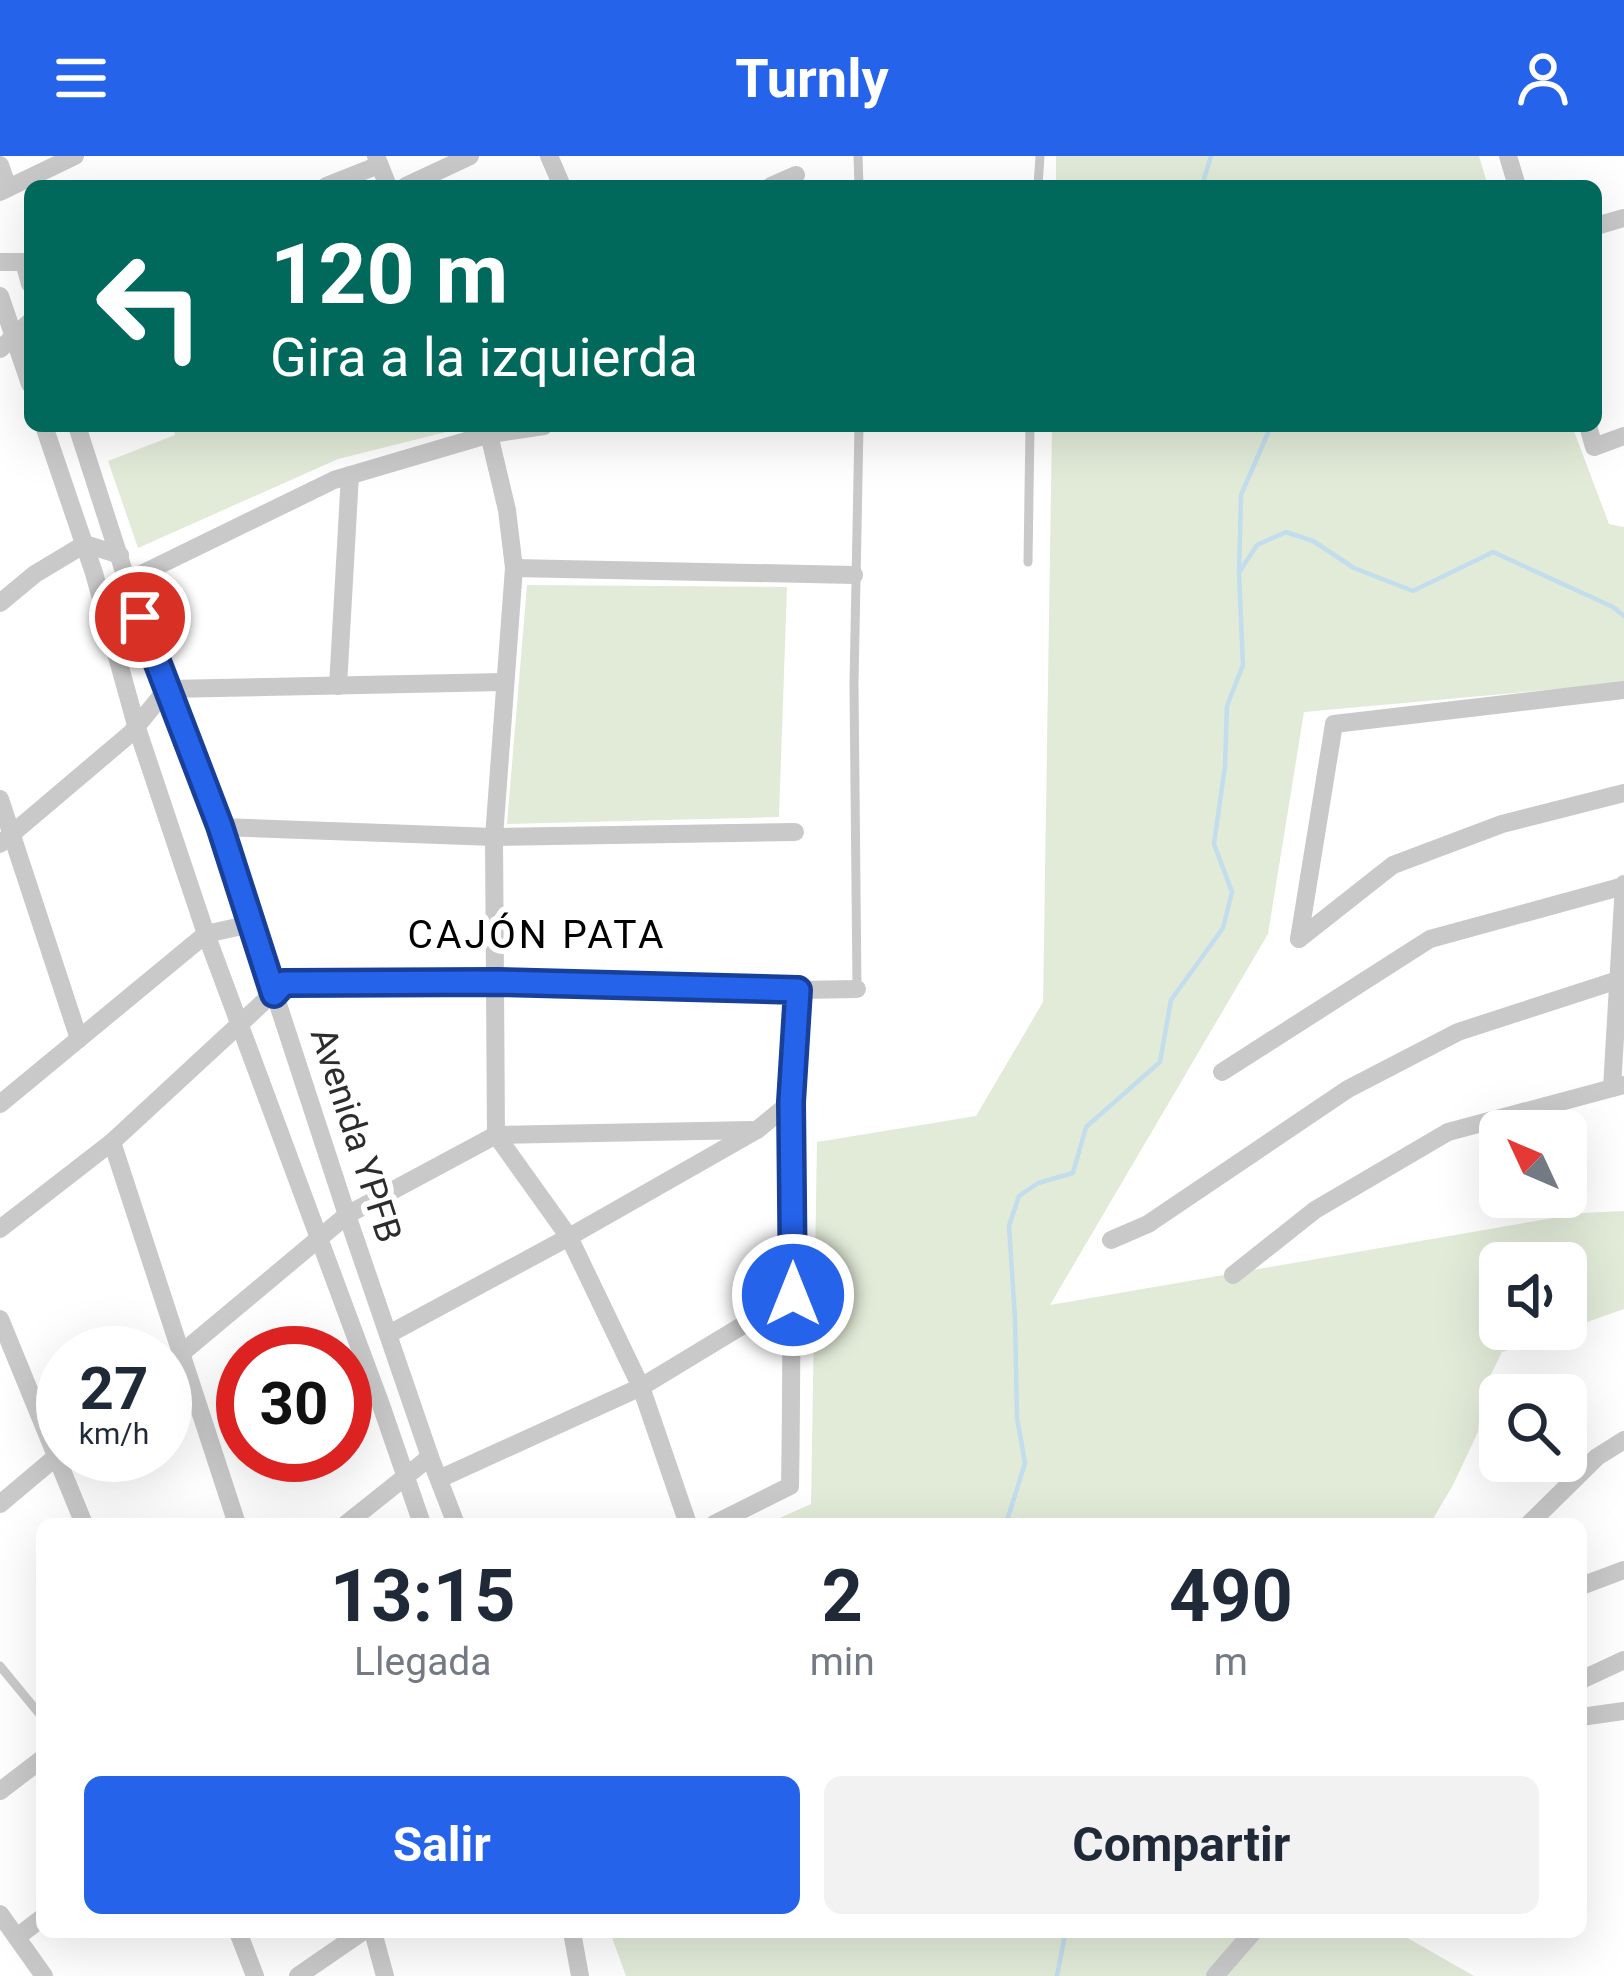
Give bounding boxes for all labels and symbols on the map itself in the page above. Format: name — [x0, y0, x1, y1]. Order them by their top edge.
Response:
pin — [89, 566, 191, 668]
district label: CAJÓN PATA — [408, 912, 666, 958]
street label: Avenida YPFB — [302, 1022, 410, 1248]
north arrow — [1479, 1110, 1587, 1218]
position arrow — [730, 1232, 856, 1358]
speed limit sign: 30 — [216, 1326, 372, 1482]

